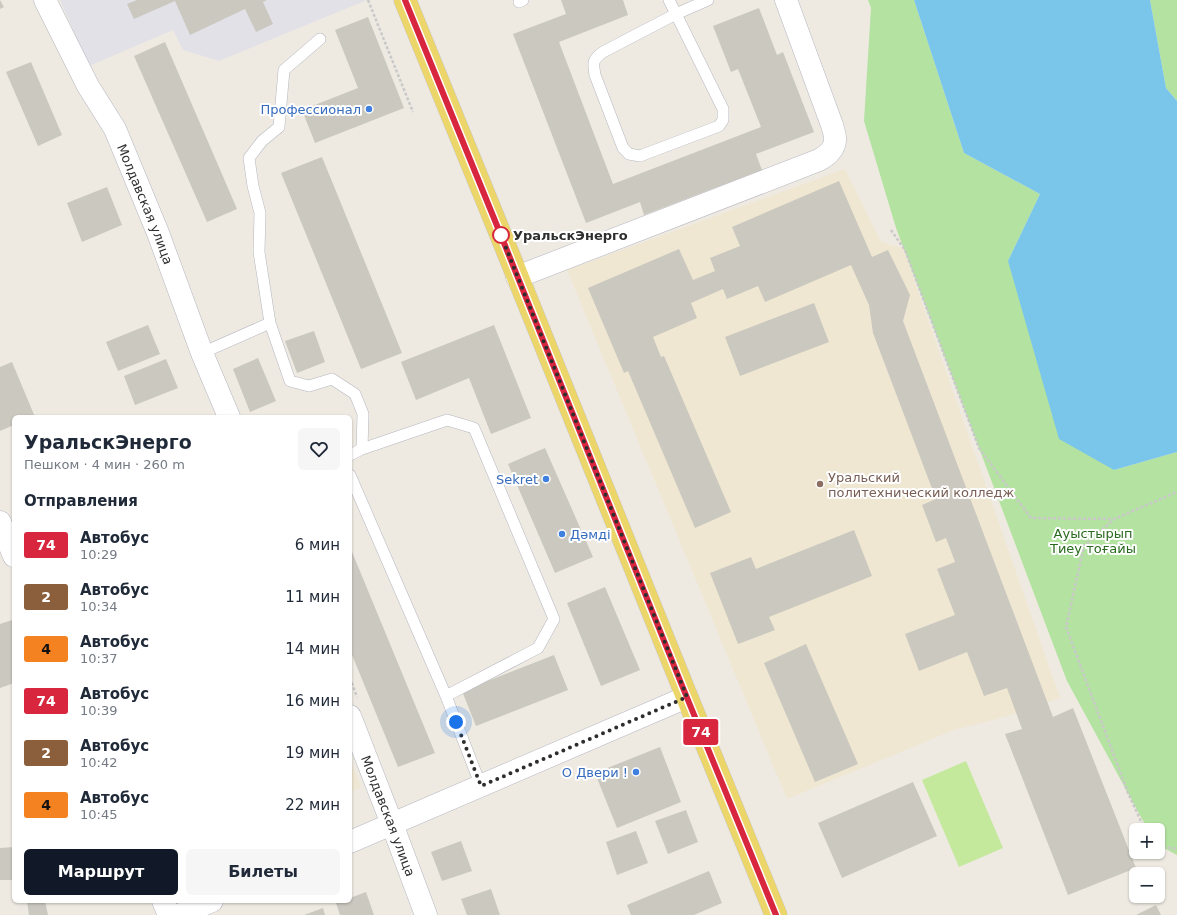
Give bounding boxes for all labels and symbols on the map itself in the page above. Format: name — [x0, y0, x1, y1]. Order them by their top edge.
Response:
place label: Профессионал — [260, 102, 361, 117]
marker: Профессионал — [364, 104, 374, 114]
street label: Молдавская улица — [115, 142, 176, 266]
marker: УральскЭнерго — [492, 226, 510, 244]
place label: УральскЭнерго — [513, 228, 628, 243]
place label: Уральский политехнический колледж — [828, 470, 1015, 500]
place label: Sekret — [496, 472, 538, 487]
marker: Sekret — [541, 474, 551, 484]
marker: Уральский политехнический колледж — [815, 479, 825, 489]
park label: Ауыстырып Тиеу тоғайы — [1049, 526, 1136, 556]
place label: Дəмді — [570, 527, 611, 542]
marker: Дəмді — [557, 529, 567, 539]
your location — [446, 712, 466, 732]
line badge: 74 — [683, 719, 719, 745]
street label: Молдавская улица — [359, 753, 418, 878]
place label: О Двери ! — [562, 765, 628, 780]
marker: О Двери ! — [631, 767, 641, 777]

